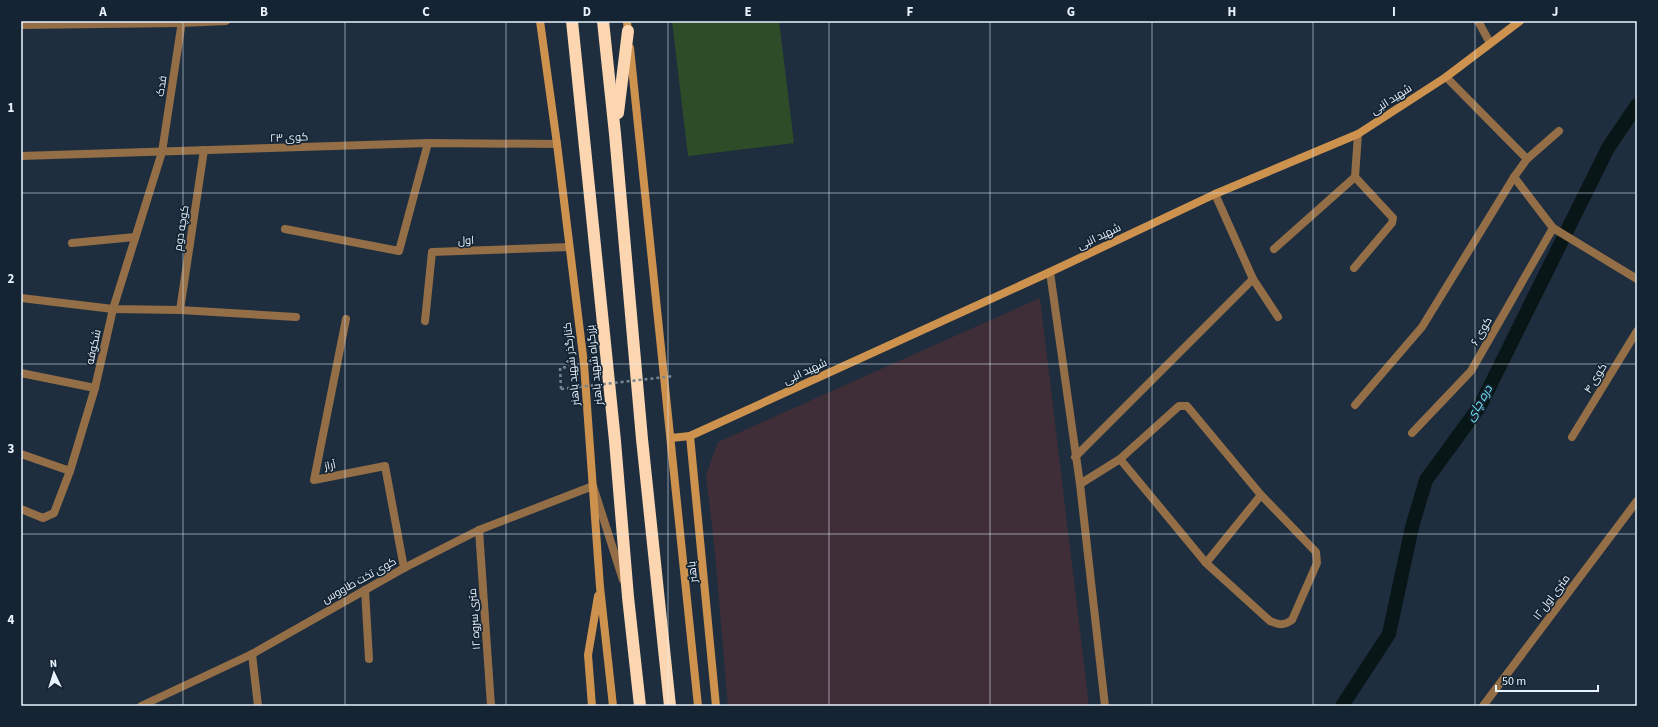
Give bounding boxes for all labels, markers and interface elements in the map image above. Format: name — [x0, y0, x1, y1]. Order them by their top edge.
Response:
text: A — [98, 3, 107, 21]
text: B — [260, 3, 268, 21]
text: C — [422, 3, 430, 21]
text: D — [583, 3, 591, 21]
text: E — [744, 3, 752, 21]
text: F — [907, 3, 914, 21]
text: G — [1067, 3, 1075, 21]
text: H — [1228, 3, 1236, 21]
text: I — [1392, 3, 1396, 21]
text: J — [1552, 3, 1558, 21]
street label: فدک — [152, 74, 171, 98]
street label: شهید انبی — [1368, 80, 1415, 118]
text: 1 — [8, 99, 15, 117]
street label: کوی ۲۳ — [270, 129, 309, 146]
street label: کوچه دوم — [170, 204, 193, 252]
street label: شهید انبی — [1075, 220, 1123, 253]
street label: اول — [458, 233, 474, 248]
text: 2 — [8, 270, 15, 288]
street label: کوی ۶ — [1467, 314, 1496, 348]
street label: کنارگذر شهید باهنر — [560, 321, 583, 407]
street label: بزرگراه شهید باهنر — [583, 324, 606, 407]
street label: شکوفه — [82, 328, 105, 366]
street label: شهید انبی — [781, 355, 829, 388]
street label: کوی ۴ — [1580, 360, 1610, 396]
water label: دره چای — [1462, 381, 1497, 424]
text: 3 — [8, 440, 15, 458]
street label: آراز — [322, 457, 337, 474]
street label: کوی تخت طاووس — [319, 554, 399, 607]
street label: باهنر — [684, 560, 701, 584]
street label: ۱۲ متری اول — [1529, 571, 1573, 623]
street label: ۱۲ متری سروه — [465, 588, 484, 650]
text: 4 — [8, 611, 15, 629]
north arrow — [34, 653, 74, 693]
text: N — [49, 656, 58, 671]
scale bar — [1496, 667, 1598, 693]
text: 50 m — [1502, 673, 1526, 690]

